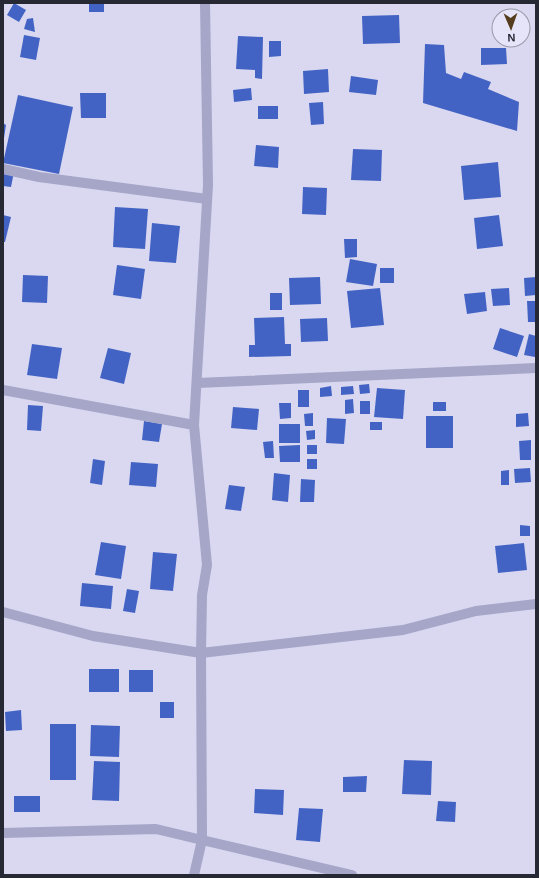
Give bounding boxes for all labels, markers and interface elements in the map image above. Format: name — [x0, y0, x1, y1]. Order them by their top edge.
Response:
north arrow — [491, 8, 531, 48]
text: N — [507, 32, 516, 44]

